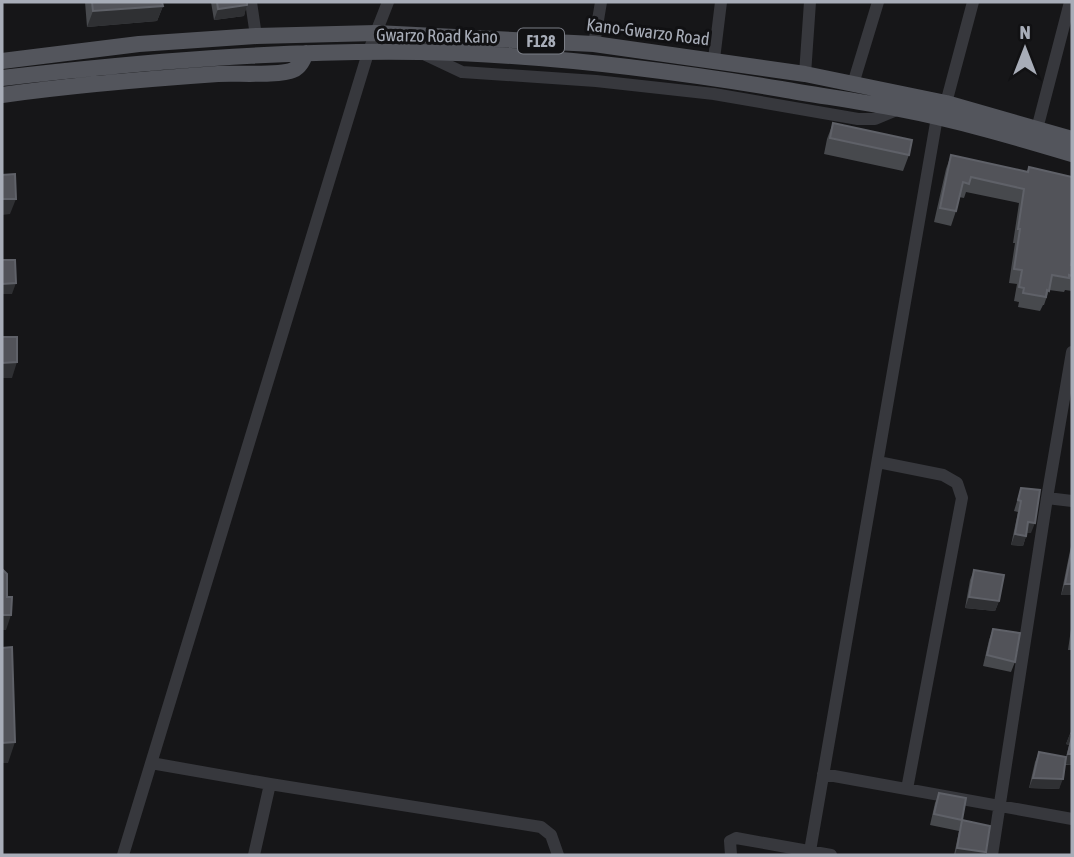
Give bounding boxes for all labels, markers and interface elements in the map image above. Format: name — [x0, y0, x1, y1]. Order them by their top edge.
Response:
street label: Kano-Gwarzo Road — [585, 14, 711, 49]
north arrow — [990, 14, 1060, 84]
text: N — [1019, 21, 1031, 43]
street label: Gwarzo Road Kano — [376, 24, 498, 47]
road number: F128 — [518, 28, 564, 54]

